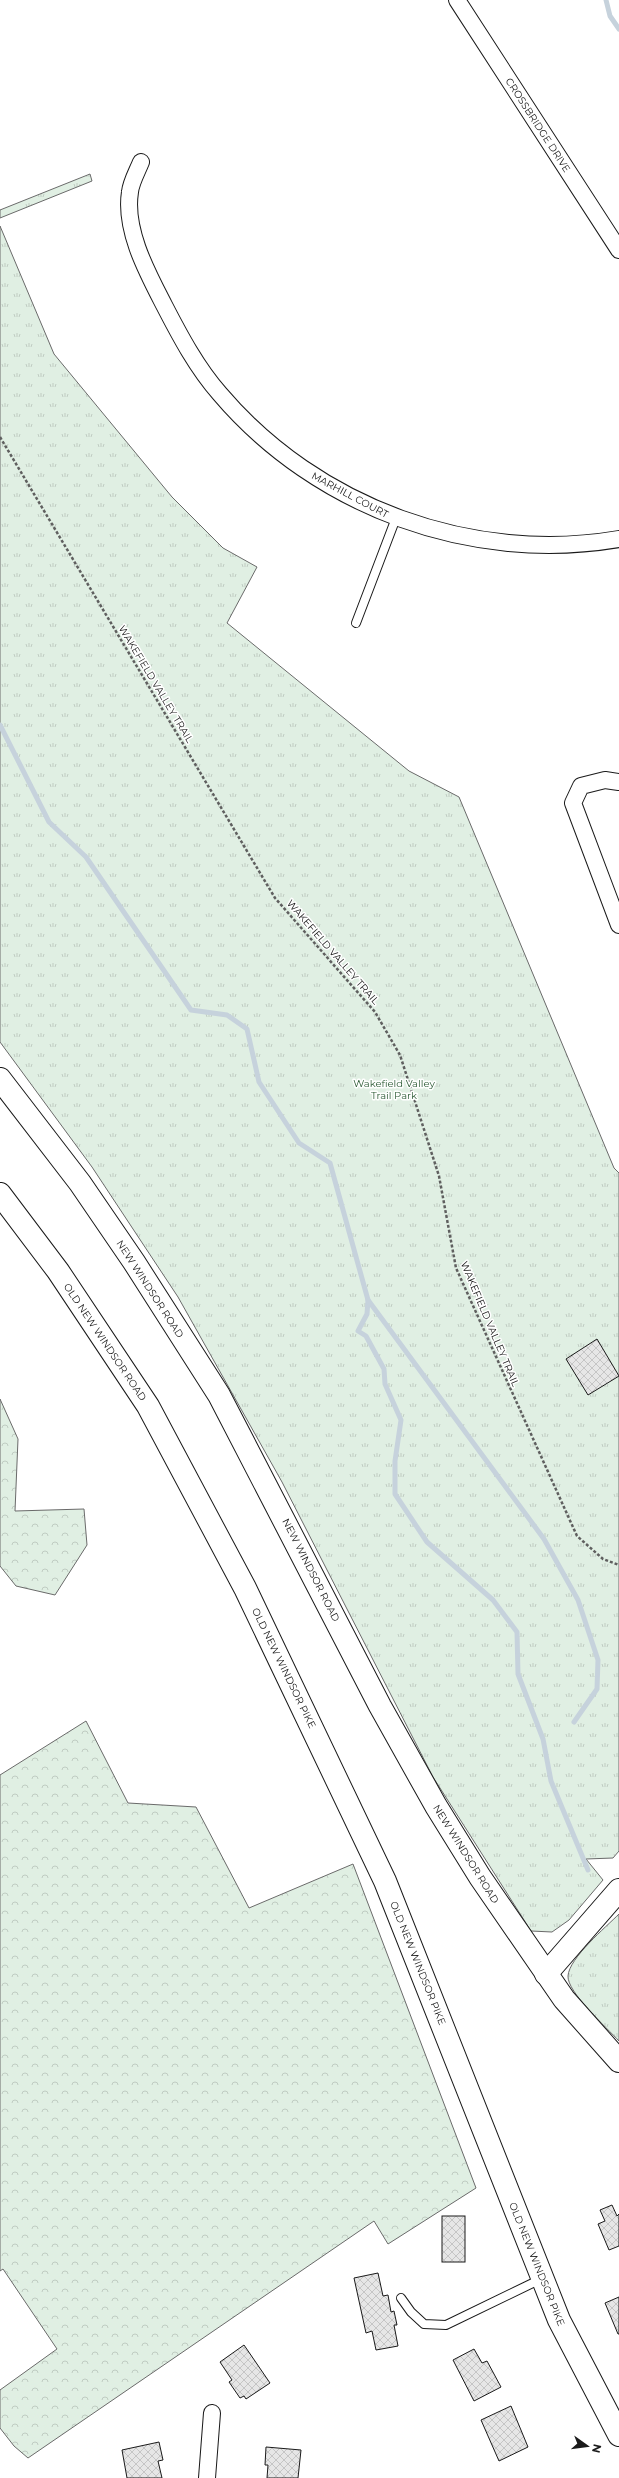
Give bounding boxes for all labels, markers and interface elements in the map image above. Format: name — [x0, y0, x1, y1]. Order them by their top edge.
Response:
street label: CROSSBRIDGE DRIVE — [503, 75, 574, 175]
street label: MARHILL COURT — [309, 469, 391, 521]
street label: WAKEFIELD VALLEY TRAIL — [116, 623, 196, 745]
street label: WAKEFIELD VALLEY TRAIL — [284, 897, 382, 1007]
park label: Wakefield Valley Trail Park — [353, 1077, 435, 1102]
street label: NEW WINDSOR ROAD — [113, 1238, 187, 1340]
street label: WAKEFIELD VALLEY TRAIL — [458, 1259, 522, 1389]
street label: OLD NEW WINDSOR ROAD — [61, 1281, 149, 1403]
street label: NEW WINDSOR ROAD — [279, 1516, 343, 1624]
street label: OLD NEW WINDSOR PIKE — [249, 1606, 319, 1731]
street label: NEW WINDSOR ROAD — [430, 1802, 502, 1906]
street label: OLD NEW WINDSOR PIKE — [387, 1899, 449, 2027]
street label: OLD NEW WINDSOR PIKE — [506, 2200, 568, 2328]
north arrow — [567, 2426, 607, 2466]
text: N — [589, 2442, 605, 2454]

